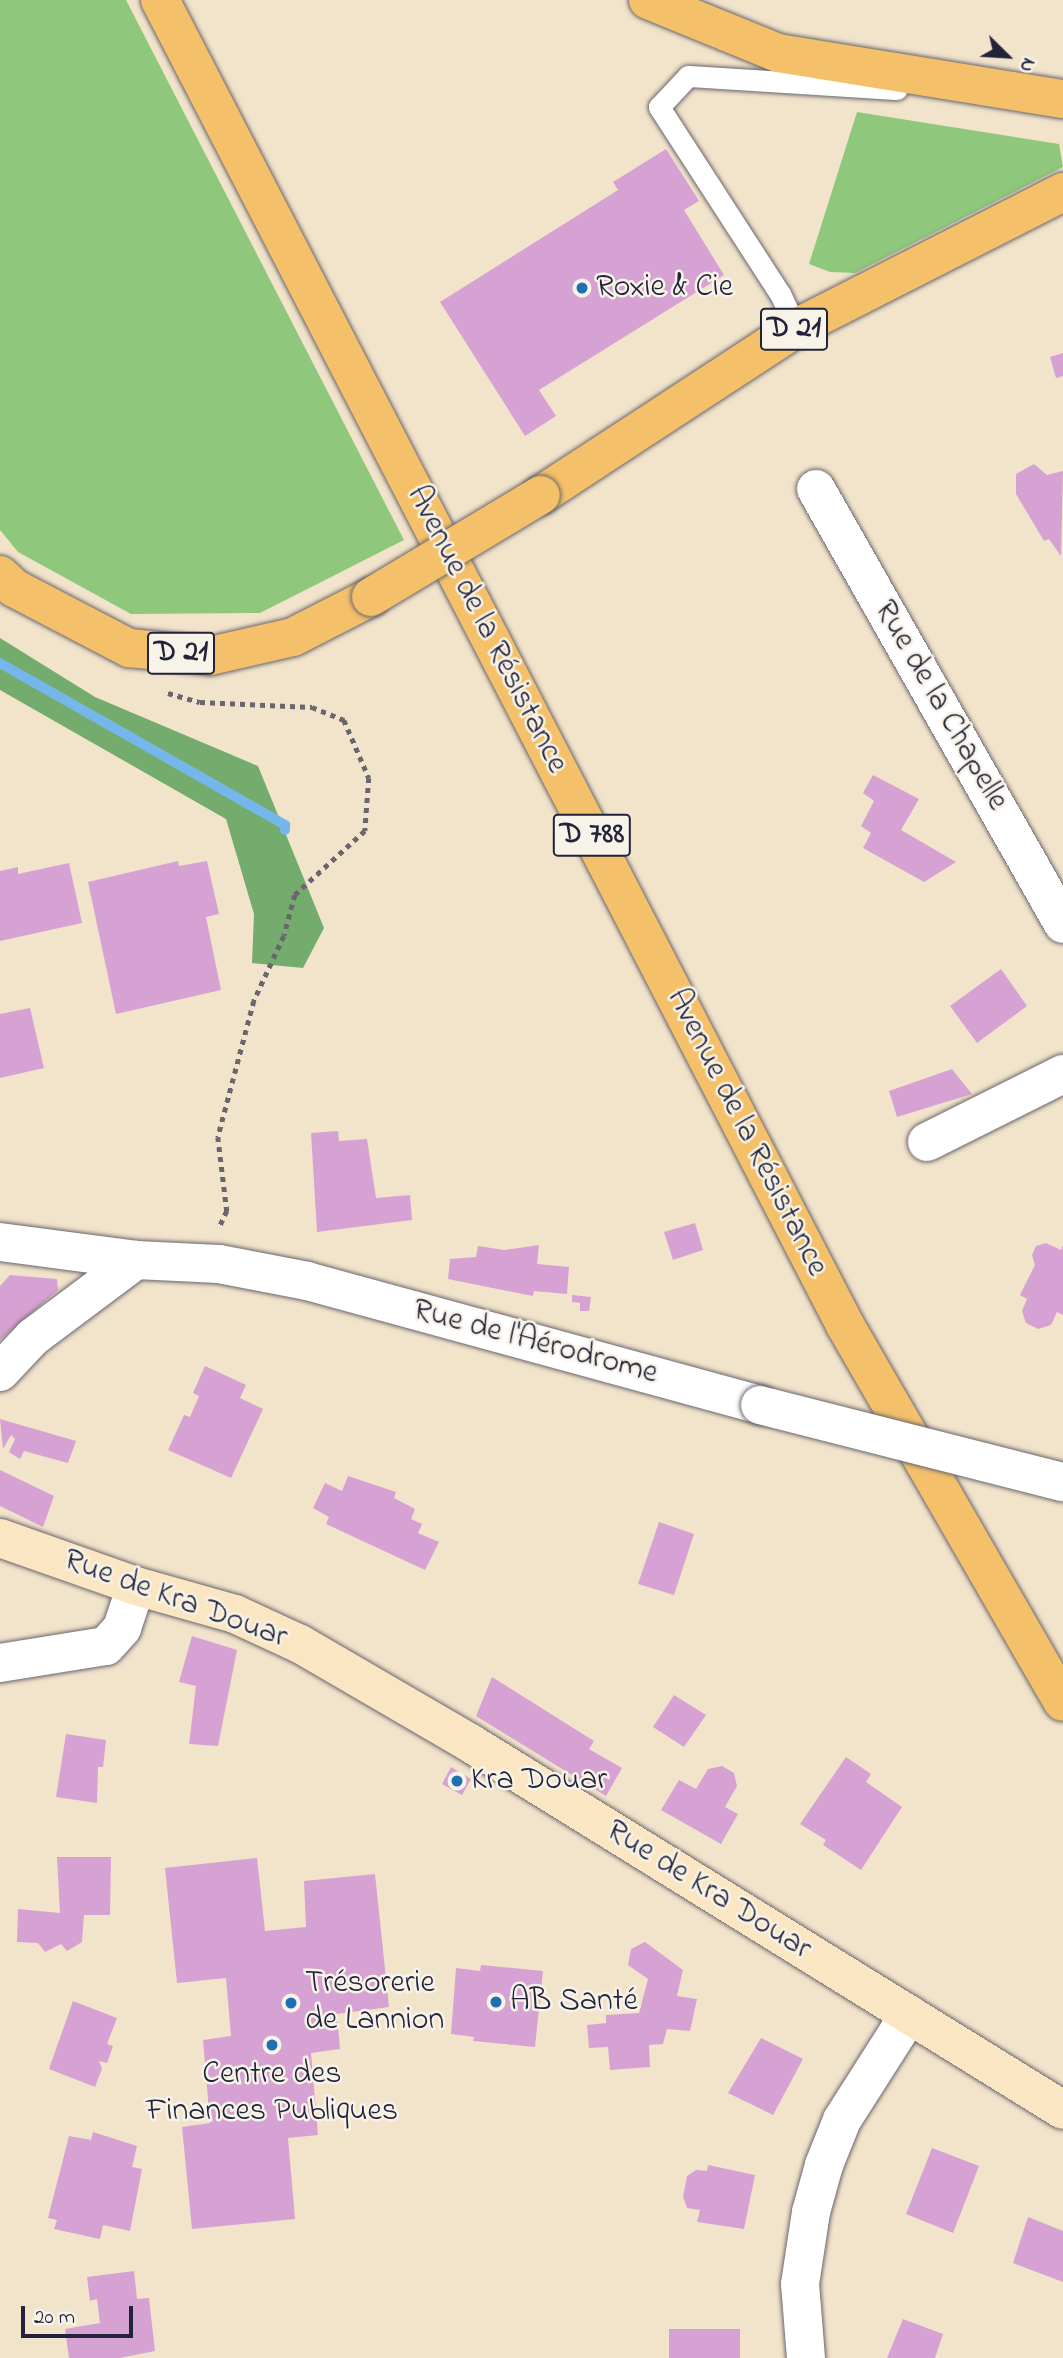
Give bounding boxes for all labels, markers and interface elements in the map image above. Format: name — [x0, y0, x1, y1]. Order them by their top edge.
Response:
north arrow — [972, 21, 1042, 91]
text: N — [1012, 53, 1042, 76]
place label: Roxie & Cie — [596, 269, 733, 307]
marker: Roxie & Cie — [574, 280, 590, 296]
road number: D 21 — [759, 302, 829, 356]
street label: Avenue de la Résistance — [397, 480, 575, 780]
street label: Rue de la Chapelle — [864, 594, 1016, 818]
road number: D 21 — [146, 626, 216, 680]
road number: D 788 — [552, 808, 632, 862]
street label: Avenue de la Résistance — [657, 983, 835, 1283]
street label: Rue de l'Aérodrome — [409, 1292, 661, 1394]
street label: Rue de Kra Douar — [58, 1542, 292, 1658]
place label: Kra Douar — [471, 1762, 607, 1800]
marker: Kra Douar — [449, 1773, 465, 1789]
street label: Rue de Kra Douar — [598, 1813, 818, 1969]
place label: Trésorerie de Lannion — [305, 1966, 444, 2041]
place label: AB Santé — [510, 1983, 638, 2021]
marker: AB Santé — [488, 1994, 504, 2010]
marker: Trésorerie de Lannion — [283, 1995, 299, 2011]
marker: Centre des Finances Publiques — [264, 2037, 280, 2053]
place label: Centre des Finances Publiques — [146, 2057, 398, 2132]
scale bar — [24, 2292, 136, 2336]
text: 20 m — [34, 2303, 75, 2333]

